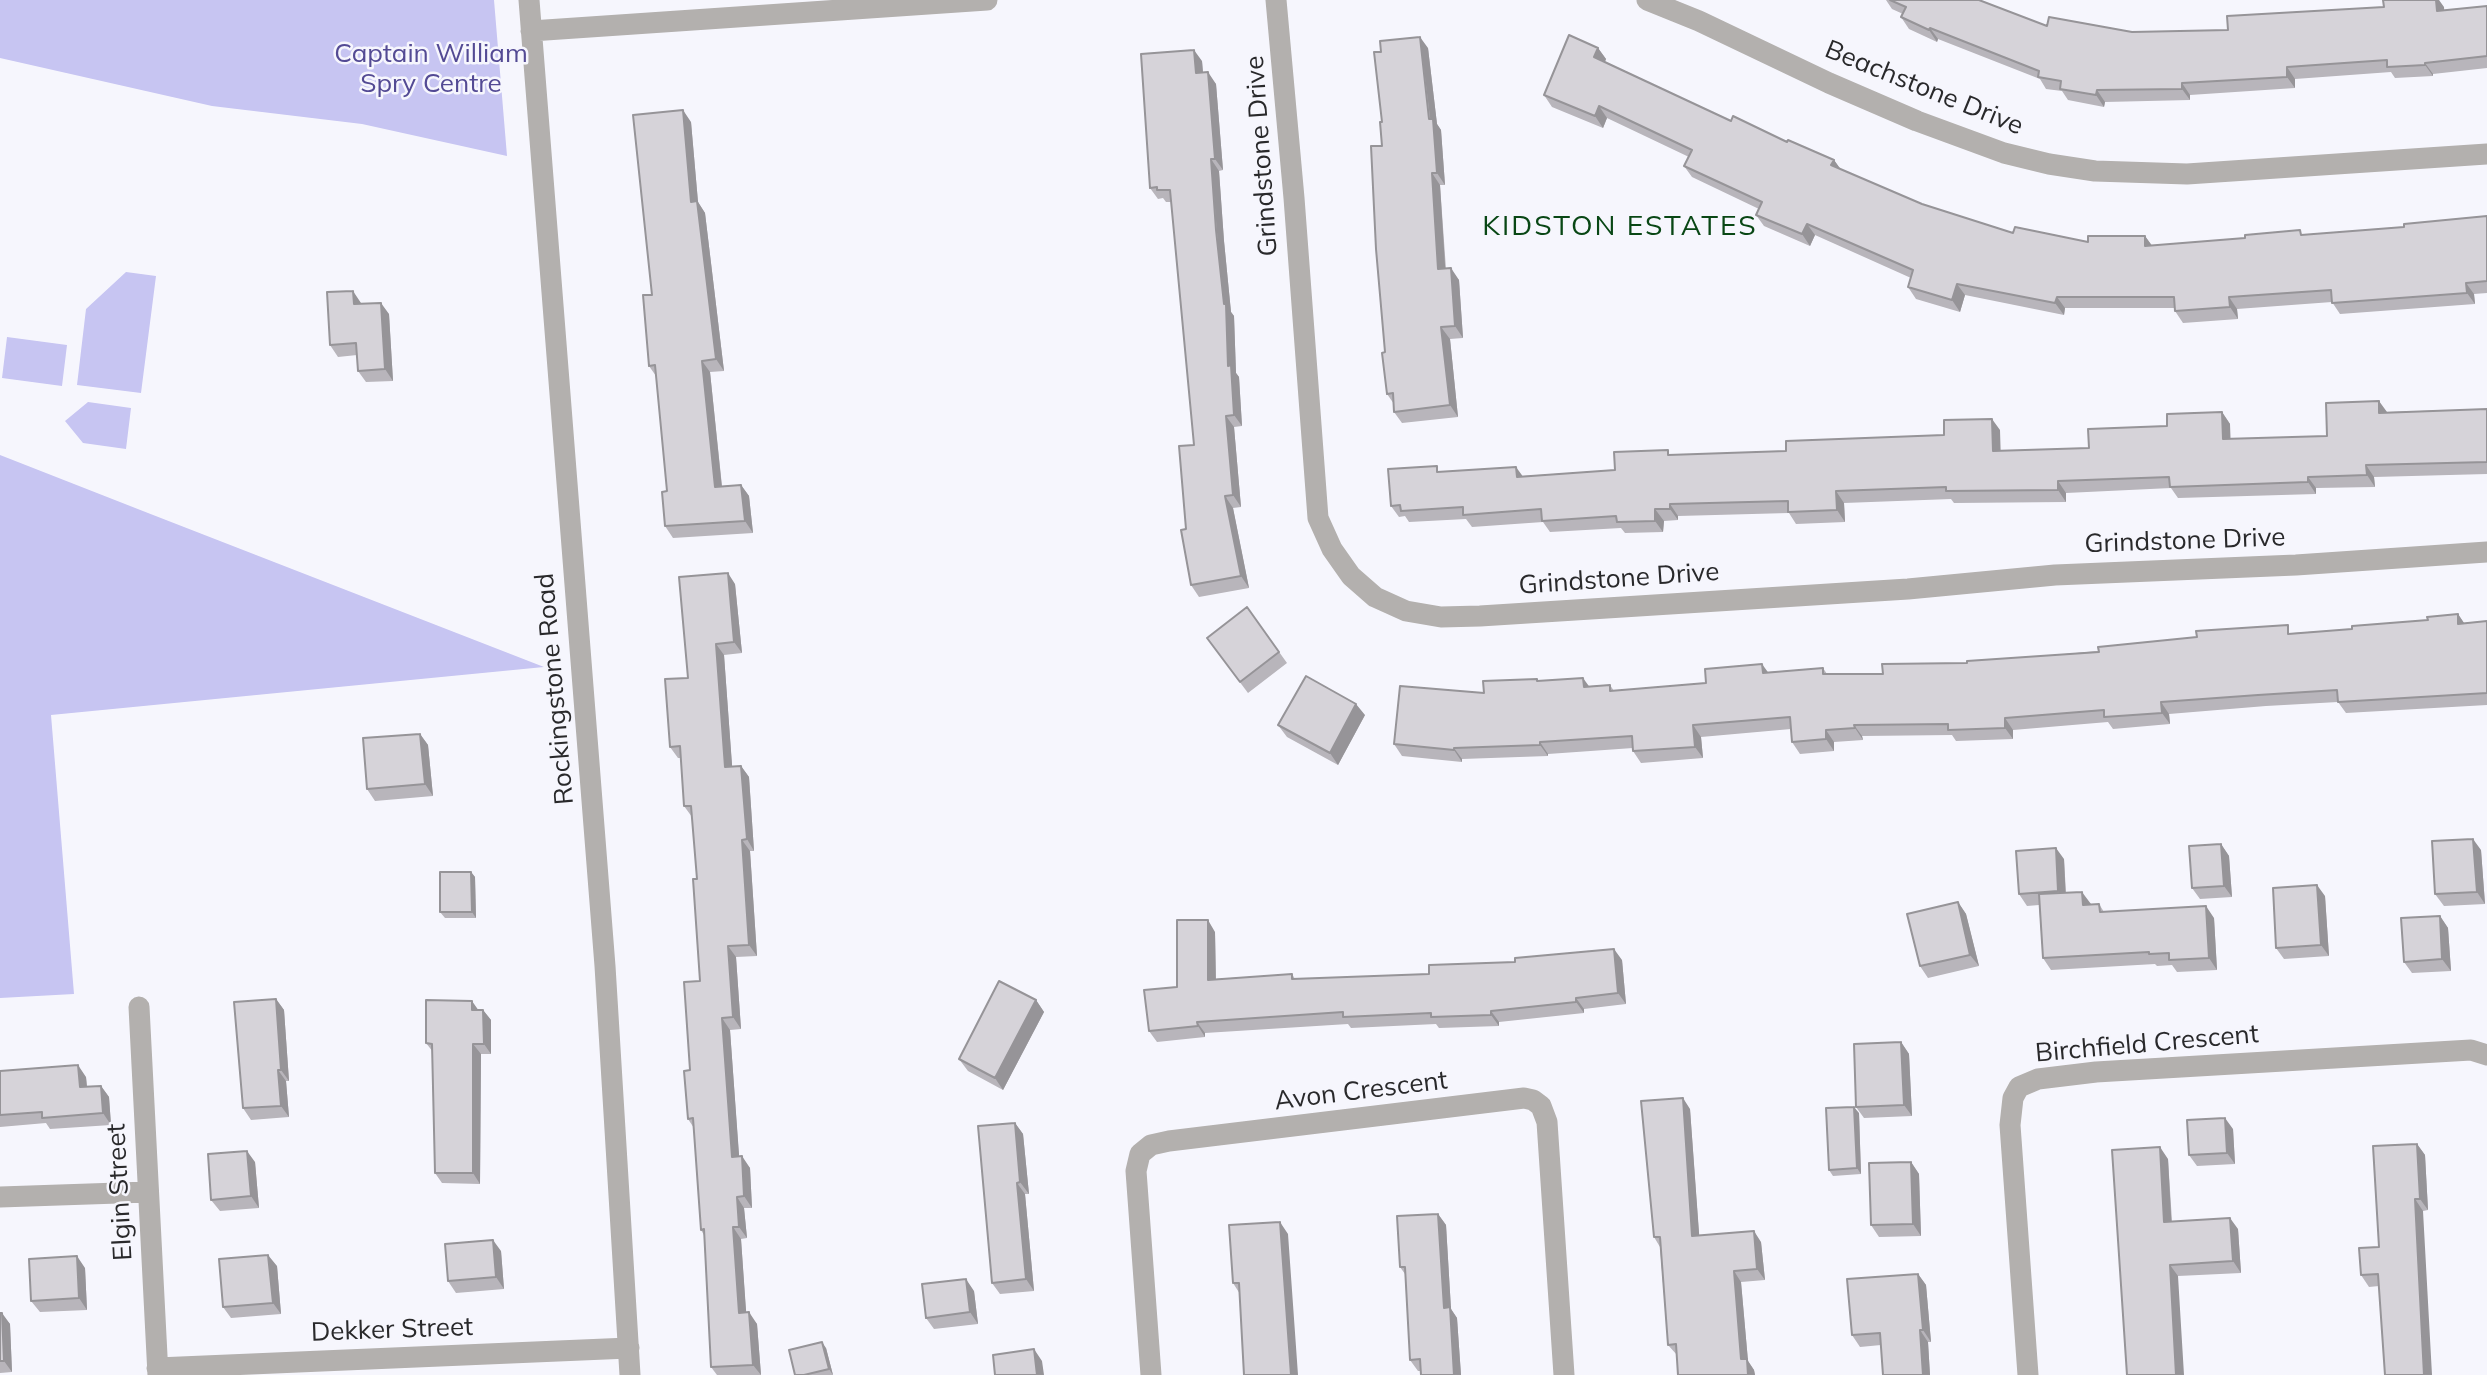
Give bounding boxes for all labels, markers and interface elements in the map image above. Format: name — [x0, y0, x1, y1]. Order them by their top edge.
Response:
street label: Beachstone Drive — [1820, 34, 2028, 142]
park label: Captain William Spry Centre — [334, 38, 528, 100]
street label: Grindstone Drive — [1239, 55, 1285, 257]
district label: KIDSTON ESTATES — [1484, 210, 1756, 244]
street label: Grindstone Drive — [2084, 522, 2286, 560]
street label: Grindstone Drive — [1518, 556, 1720, 602]
street label: Rockingstone Road — [529, 572, 581, 806]
street label: Birchfield Crescent — [2034, 1019, 2260, 1069]
street label: Avon Crescent — [1273, 1065, 1449, 1117]
street label: Elgin Street — [101, 1123, 139, 1261]
street label: Dekker Street — [310, 1312, 474, 1348]

